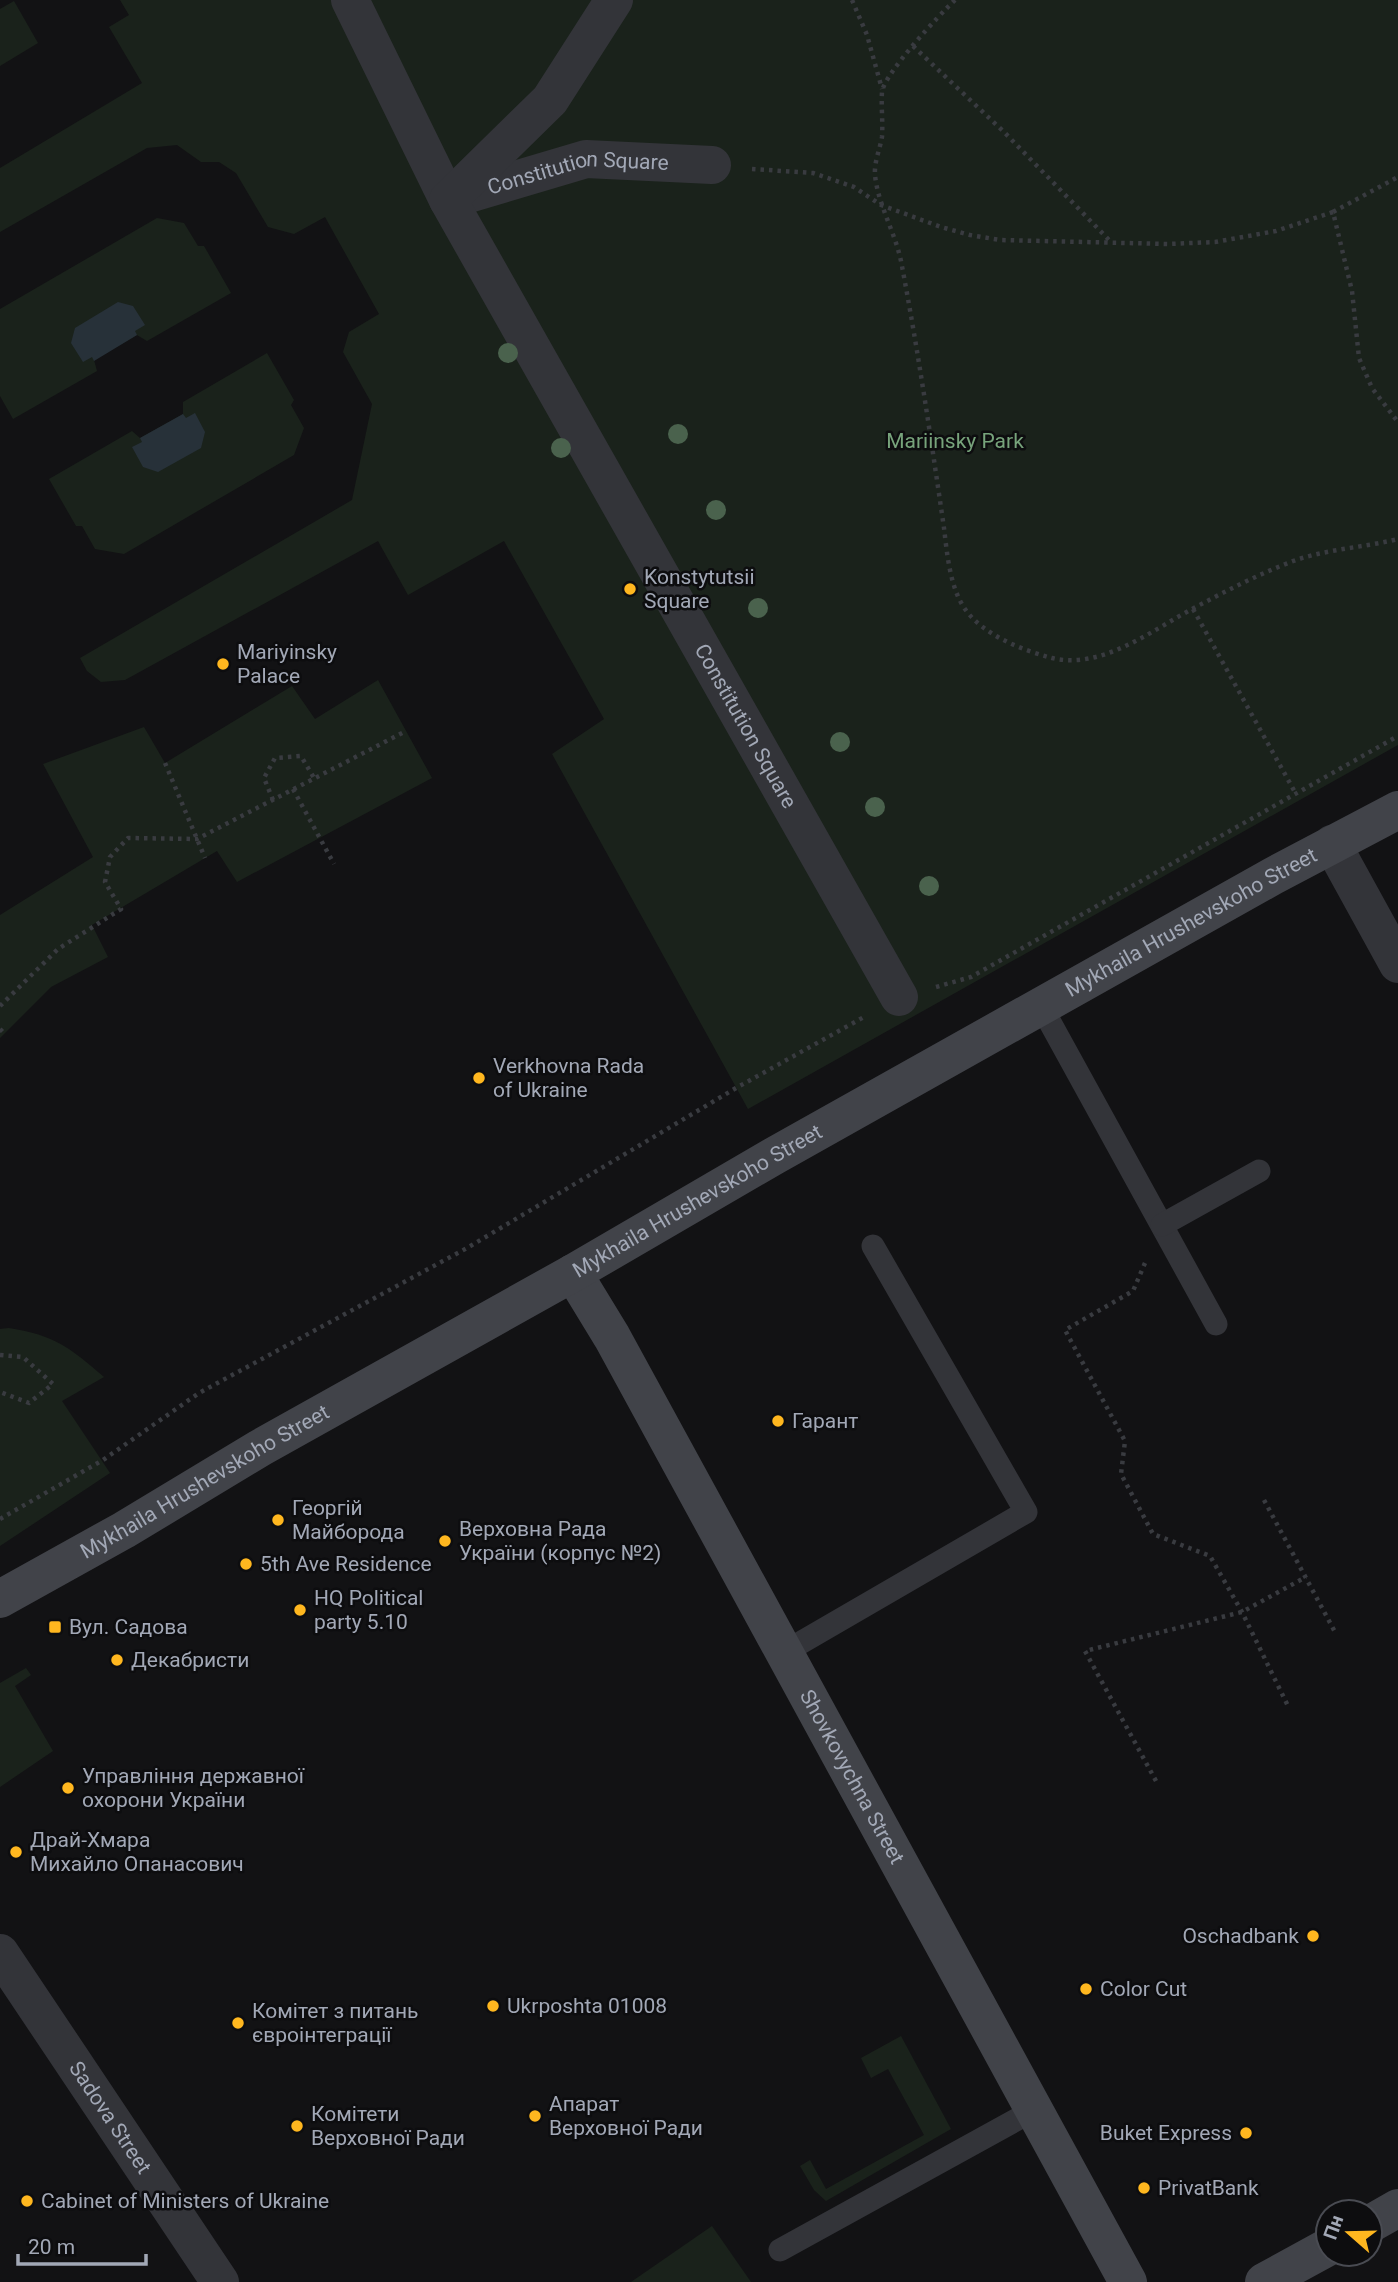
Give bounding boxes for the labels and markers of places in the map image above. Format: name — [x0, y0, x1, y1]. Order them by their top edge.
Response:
place label: Konstytutsii Square — [644, 565, 755, 613]
marker: Konstytutsii Square — [622, 581, 638, 597]
place label: Mariyinsky Palace — [237, 640, 337, 688]
marker: Mariyinsky Palace — [215, 656, 231, 672]
place label: Verkhovna Rada of Ukraine — [493, 1054, 644, 1102]
marker: Verkhovna Rada of Ukraine — [471, 1070, 487, 1086]
place label: Гарант — [792, 1409, 858, 1433]
marker: Гарант — [770, 1413, 786, 1429]
place label: Георгій Майборода — [292, 1496, 405, 1544]
marker: Георгій Майборода — [270, 1512, 286, 1528]
place label: Верховна Рада України (корпус №2) — [459, 1517, 661, 1565]
marker: Верховна Рада України (корпус №2) — [437, 1533, 453, 1549]
place label: 5th Ave Residence — [260, 1552, 432, 1576]
marker: 5th Ave Residence — [238, 1556, 254, 1572]
place label: HQ Political party 5.10 — [314, 1586, 423, 1634]
marker: HQ Political party 5.10 — [292, 1602, 308, 1618]
place label: Вул. Садова — [69, 1615, 188, 1639]
marker: Вул. Садова — [47, 1619, 63, 1635]
place label: Декабристи — [131, 1648, 249, 1672]
marker: Декабристи — [109, 1652, 125, 1668]
place label: Управління державної охорони України — [82, 1764, 305, 1812]
marker: Управління державної охорони України — [60, 1780, 76, 1796]
place label: Драй-Хмара Михайло Опанасович — [30, 1828, 244, 1876]
marker: Драй-Хмара Михайло Опанасович — [8, 1844, 24, 1860]
place label: Oschadbank — [1182, 1924, 1299, 1948]
marker: Oschadbank — [1305, 1928, 1321, 1944]
place label: Color Cut — [1100, 1977, 1187, 2001]
marker: Color Cut — [1078, 1981, 1094, 1997]
place label: Ukrposhta 01008 — [507, 1994, 667, 2018]
marker: Ukrposhta 01008 — [485, 1998, 501, 2014]
place label: Комітет з питань євроінтеграції — [252, 1999, 418, 2047]
marker: Комітет з питань євроінтеграції — [230, 2015, 246, 2031]
place label: Апарат Верховної Ради — [549, 2092, 703, 2140]
place label: Комітети Верховної Ради — [311, 2102, 465, 2150]
marker: Апарат Верховної Ради — [527, 2108, 543, 2124]
marker: Комітети Верховної Ради — [289, 2118, 305, 2134]
place label: Buket Express — [1100, 2121, 1232, 2145]
marker: Buket Express — [1238, 2125, 1254, 2141]
place label: PrivatBank — [1158, 2176, 1259, 2200]
marker: PrivatBank — [1136, 2180, 1152, 2196]
place label: Cabinet of Ministers of Ukraine — [41, 2189, 329, 2213]
marker: Cabinet of Ministers of Ukraine — [19, 2193, 35, 2209]

